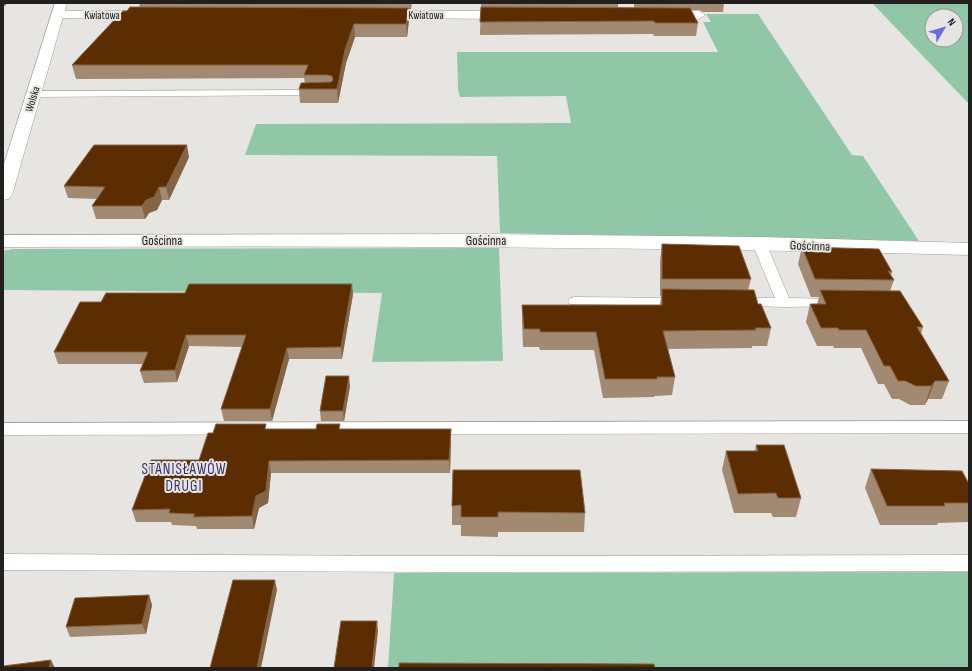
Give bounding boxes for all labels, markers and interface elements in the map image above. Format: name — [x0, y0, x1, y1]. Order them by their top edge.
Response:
north arrow — [924, 8, 964, 48]
street label: Kwiatowa — [84, 9, 120, 22]
street label: Kwiatowa — [408, 9, 444, 22]
text: N — [945, 16, 958, 29]
street label: Wolska — [22, 85, 42, 113]
street label: Gościnna — [142, 233, 182, 249]
street label: Gościnna — [466, 233, 506, 249]
street label: Gościnna — [790, 237, 830, 255]
district label: STANISŁAWÓW DRUGI — [142, 460, 226, 496]

